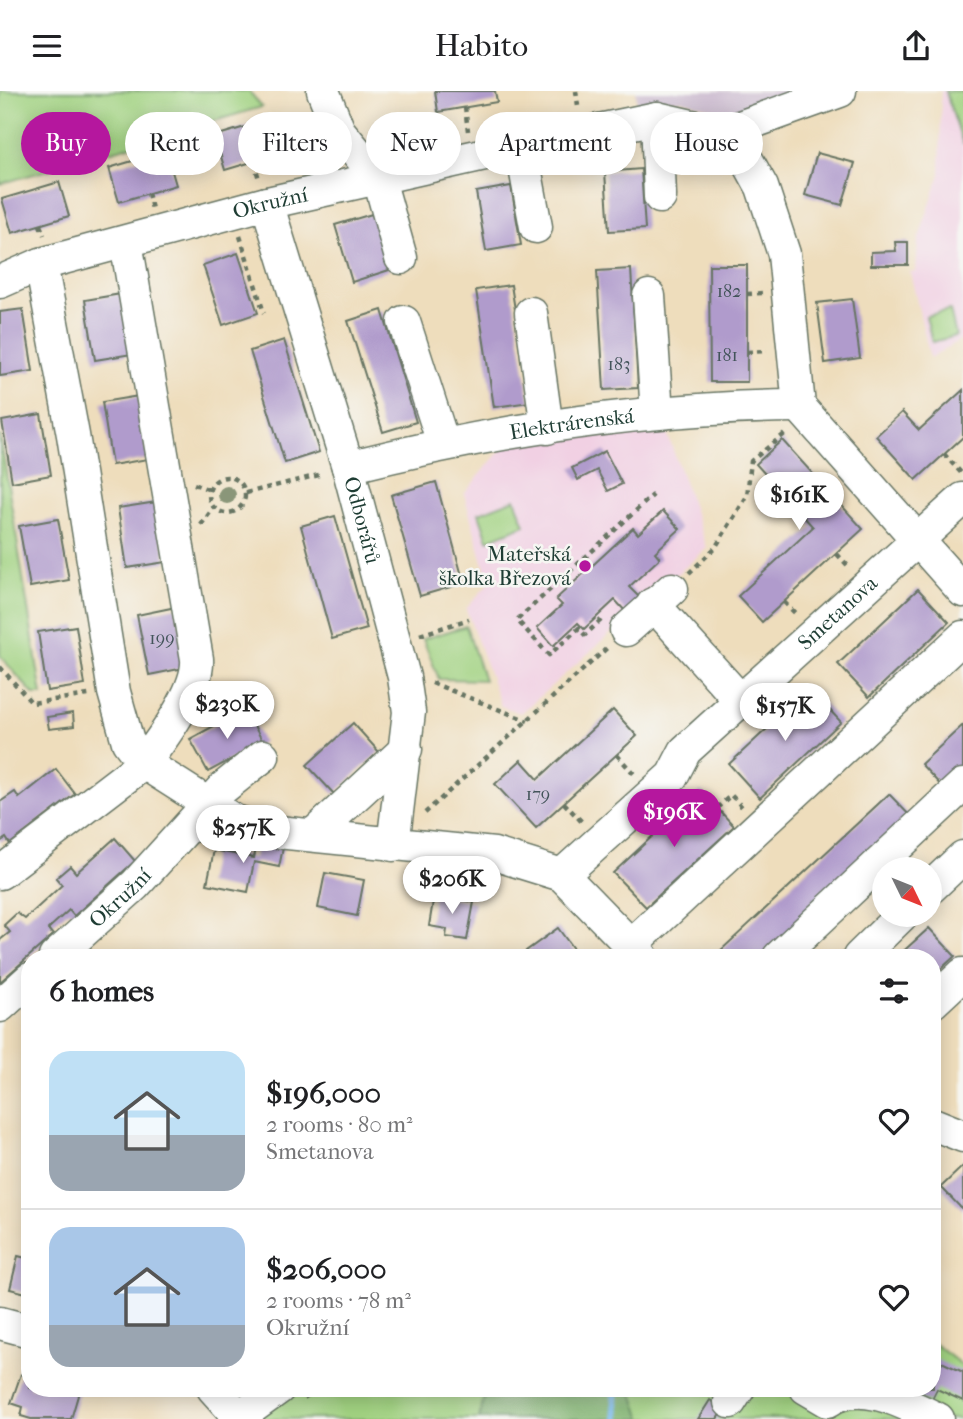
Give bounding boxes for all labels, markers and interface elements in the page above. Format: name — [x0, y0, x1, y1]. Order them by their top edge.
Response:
icon: menu — [28, 27, 66, 65]
text: Habito — [435, 27, 528, 64]
icon: share — [897, 27, 935, 65]
chip: Buy — [21, 112, 111, 175]
chip: Rent — [125, 112, 224, 175]
chip: Filters — [238, 112, 352, 175]
chip: New — [366, 112, 461, 175]
chip: Apartment — [475, 112, 636, 175]
chip: House — [650, 112, 763, 175]
street label: Okružní — [230, 182, 311, 224]
house number: 182 — [717, 281, 741, 302]
house number: 181 — [716, 345, 738, 366]
house number: 183 — [608, 354, 630, 375]
street label: Elektrárenská — [508, 403, 635, 445]
pin: $161K — [750, 473, 848, 532]
street label: Odborářů — [339, 474, 385, 566]
text: $161K — [770, 481, 828, 508]
place label: Mateřská školka Březová — [439, 542, 571, 590]
marker: Mateřská školka Březová — [577, 558, 593, 574]
street label: Smetanova — [793, 571, 882, 655]
house number: 199 — [149, 628, 175, 649]
pin: $230K — [178, 681, 276, 741]
pin: $157K — [736, 683, 834, 743]
text: $230K — [195, 690, 259, 717]
text: $157K — [756, 692, 814, 719]
house number: 179 — [526, 784, 550, 805]
pin: $196K — [625, 789, 723, 849]
text: $196K — [643, 798, 705, 825]
pin: $257K — [194, 805, 292, 865]
text: $257K — [212, 814, 274, 841]
pin: $206K — [403, 857, 501, 916]
north arrow — [872, 857, 942, 927]
map controls — [872, 857, 942, 927]
street label: Okružní — [84, 863, 157, 933]
text: $206K — [419, 865, 485, 892]
icon: filters — [875, 972, 913, 1010]
text: 6 homes — [49, 974, 154, 1009]
text: $196,000 — [266, 1076, 381, 1111]
icon: home — [105, 1079, 189, 1163]
icon: heart — [875, 1102, 913, 1140]
text: 2 rooms · 80 m² — [266, 1111, 413, 1138]
text: Smetanova — [266, 1138, 374, 1165]
text: $206,000 — [266, 1252, 387, 1287]
icon: home — [105, 1255, 189, 1339]
icon: heart — [875, 1278, 913, 1316]
text: 2 rooms · 78 m² — [266, 1287, 411, 1314]
text: Okružní — [266, 1314, 349, 1341]

